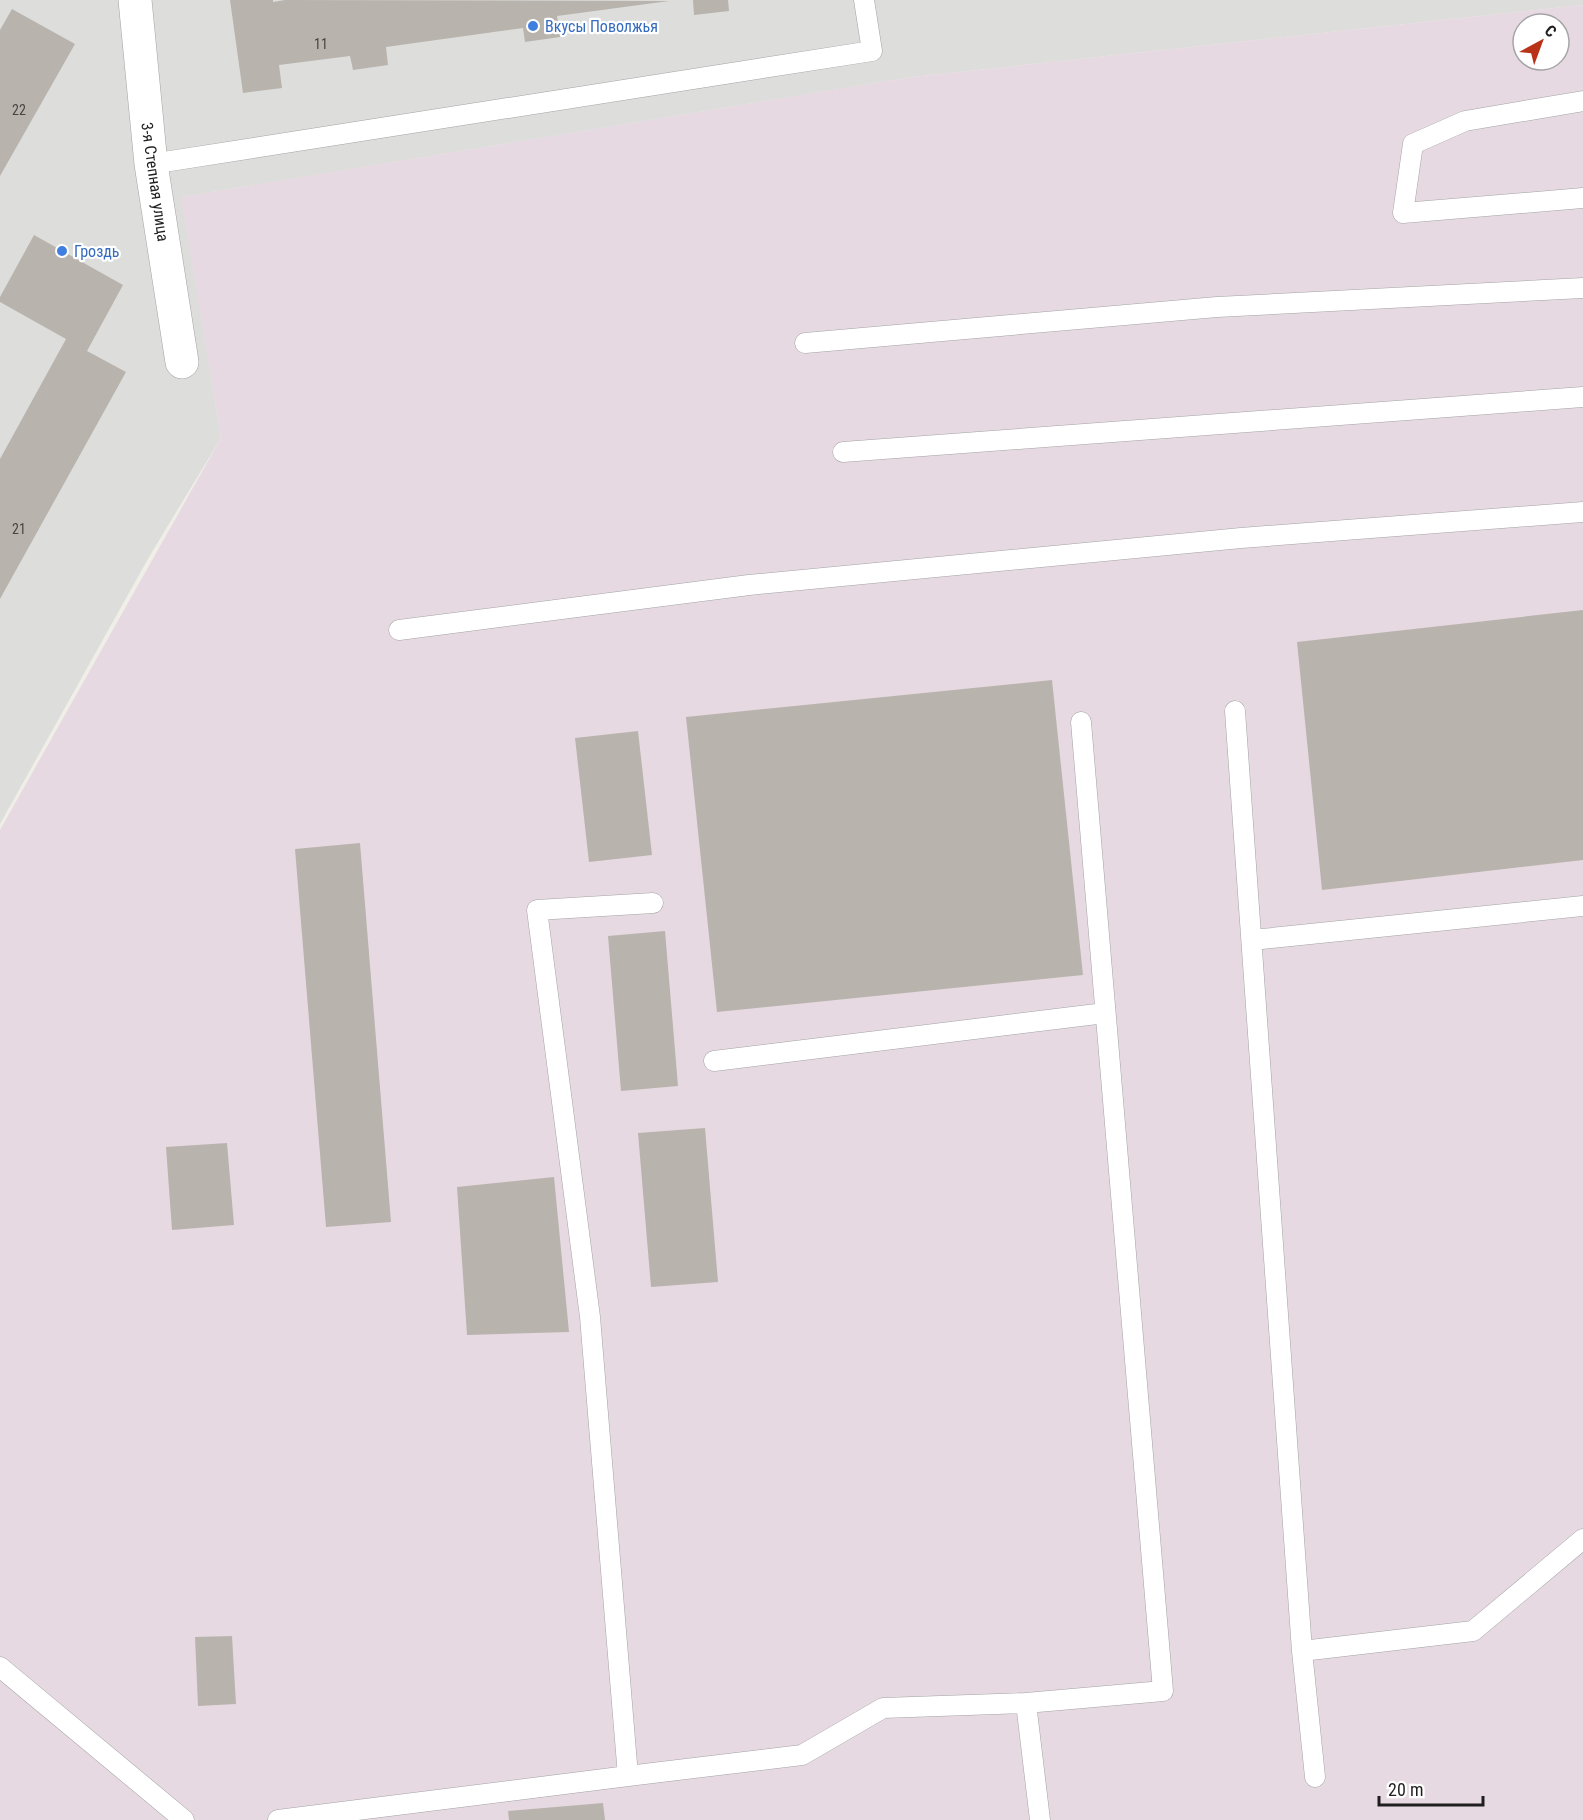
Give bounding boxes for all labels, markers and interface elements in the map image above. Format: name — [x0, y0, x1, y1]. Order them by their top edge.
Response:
north arrow — [1511, 12, 1571, 72]
place label: Вкусы Поволжья — [545, 17, 658, 36]
marker: Вкусы Поволжья — [526, 19, 540, 33]
text: С — [1541, 21, 1560, 41]
house number: 11 — [314, 36, 328, 52]
house number: 22 — [12, 102, 26, 118]
street label: 3-я Степная улица — [137, 121, 173, 243]
place label: Гроздь — [74, 242, 120, 261]
marker: Гроздь — [55, 244, 69, 258]
house number: 21 — [12, 521, 26, 537]
scale bar — [1379, 1769, 1482, 1807]
text: 20 m — [1388, 1779, 1423, 1800]

